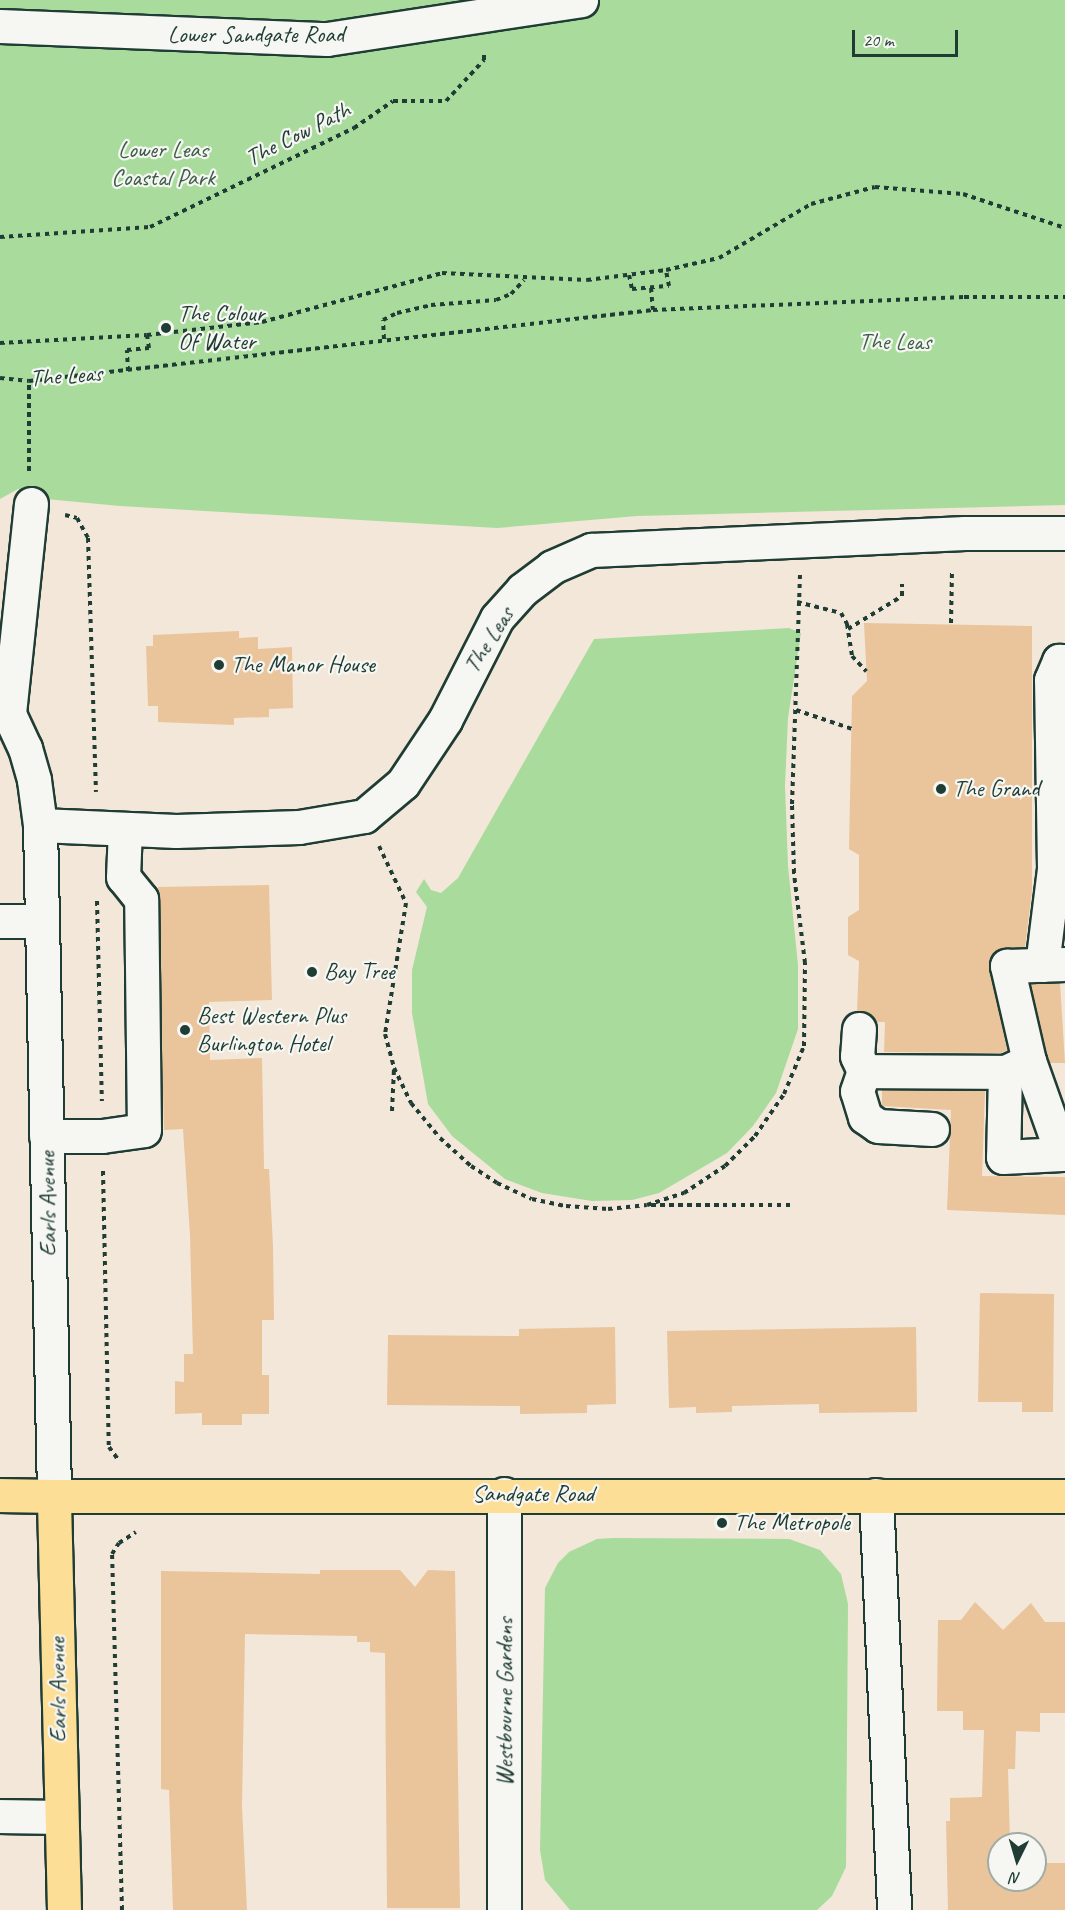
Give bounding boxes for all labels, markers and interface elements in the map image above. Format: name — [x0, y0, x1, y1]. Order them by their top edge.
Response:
scale bar — [855, 18, 962, 56]
street label: Lower Sandgate Road — [168, 21, 344, 49]
text: 20 m — [863, 29, 894, 51]
street label: The Cow Path — [241, 95, 355, 173]
park label: Lower Leas Coastal Park — [111, 136, 215, 192]
place label: The Colour Of Water — [178, 300, 264, 356]
marker: The Colour Of Water — [159, 321, 173, 335]
park label: The Leas — [859, 328, 931, 356]
street label: The Leas — [29, 359, 103, 393]
street label: The Leas — [458, 602, 520, 678]
place label: The Manor House — [231, 651, 376, 679]
marker: The Manor House — [212, 658, 226, 672]
place label: The Grand — [953, 775, 1040, 803]
marker: The Grand — [934, 782, 948, 796]
place label: Bay Tree — [324, 958, 394, 986]
marker: Bay Tree — [305, 965, 319, 979]
place label: Best Western Plus Burlington Hotel — [197, 1002, 346, 1058]
marker: Best Western Plus Burlington Hotel — [178, 1023, 192, 1037]
street label: Earls Avenue — [33, 1151, 63, 1257]
street label: Sandgate Road — [472, 1480, 594, 1508]
place label: The Metropole — [734, 1509, 850, 1537]
marker: The Metropole — [715, 1516, 729, 1530]
street label: Westbourne Gardens — [491, 1617, 519, 1787]
street label: Earls Avenue — [43, 1637, 73, 1743]
north arrow — [987, 1832, 1047, 1892]
text: N — [1010, 1868, 1021, 1888]

